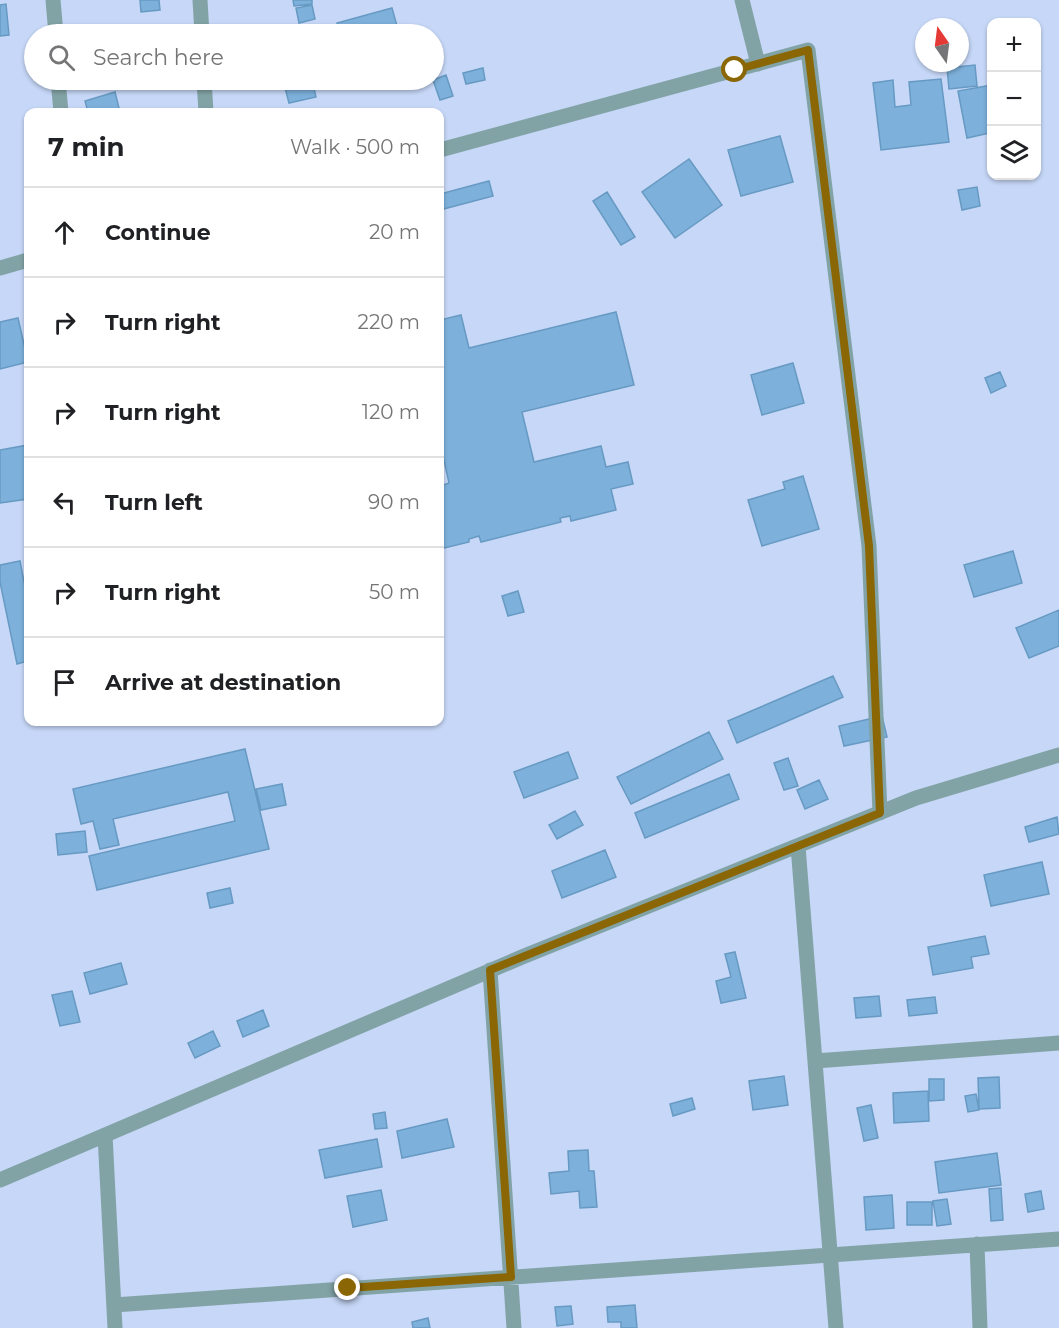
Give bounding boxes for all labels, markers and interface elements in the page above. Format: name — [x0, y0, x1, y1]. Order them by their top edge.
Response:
north arrow — [915, 18, 969, 72]
map controls — [987, 18, 1041, 180]
button: + — [987, 18, 1041, 72]
search box — [24, 24, 444, 90]
icon: search — [45, 41, 78, 74]
text: Search here — [93, 44, 224, 71]
route start — [721, 56, 747, 82]
button: − — [987, 72, 1041, 126]
button: layers — [987, 126, 1041, 180]
text: 7 min — [48, 131, 125, 163]
text: Walk · 500 m — [290, 135, 420, 159]
icon: ahead — [48, 216, 81, 249]
text: Continue — [105, 219, 211, 246]
text: 20 m — [369, 220, 420, 244]
icon: right — [48, 306, 81, 339]
text: Turn right — [105, 309, 220, 336]
text: 220 m — [358, 310, 420, 334]
icon: right — [48, 396, 81, 429]
text: Turn right — [105, 399, 220, 426]
text: 120 m — [362, 400, 420, 424]
icon: left — [48, 486, 81, 519]
text: Turn left — [105, 489, 203, 516]
text: 90 m — [368, 490, 420, 514]
icon: right — [48, 576, 81, 609]
text: Turn right — [105, 579, 220, 606]
text: 50 m — [369, 580, 420, 604]
icon: arrive — [48, 666, 81, 699]
text: Arrive at destination — [105, 669, 341, 696]
route end — [334, 1274, 360, 1300]

